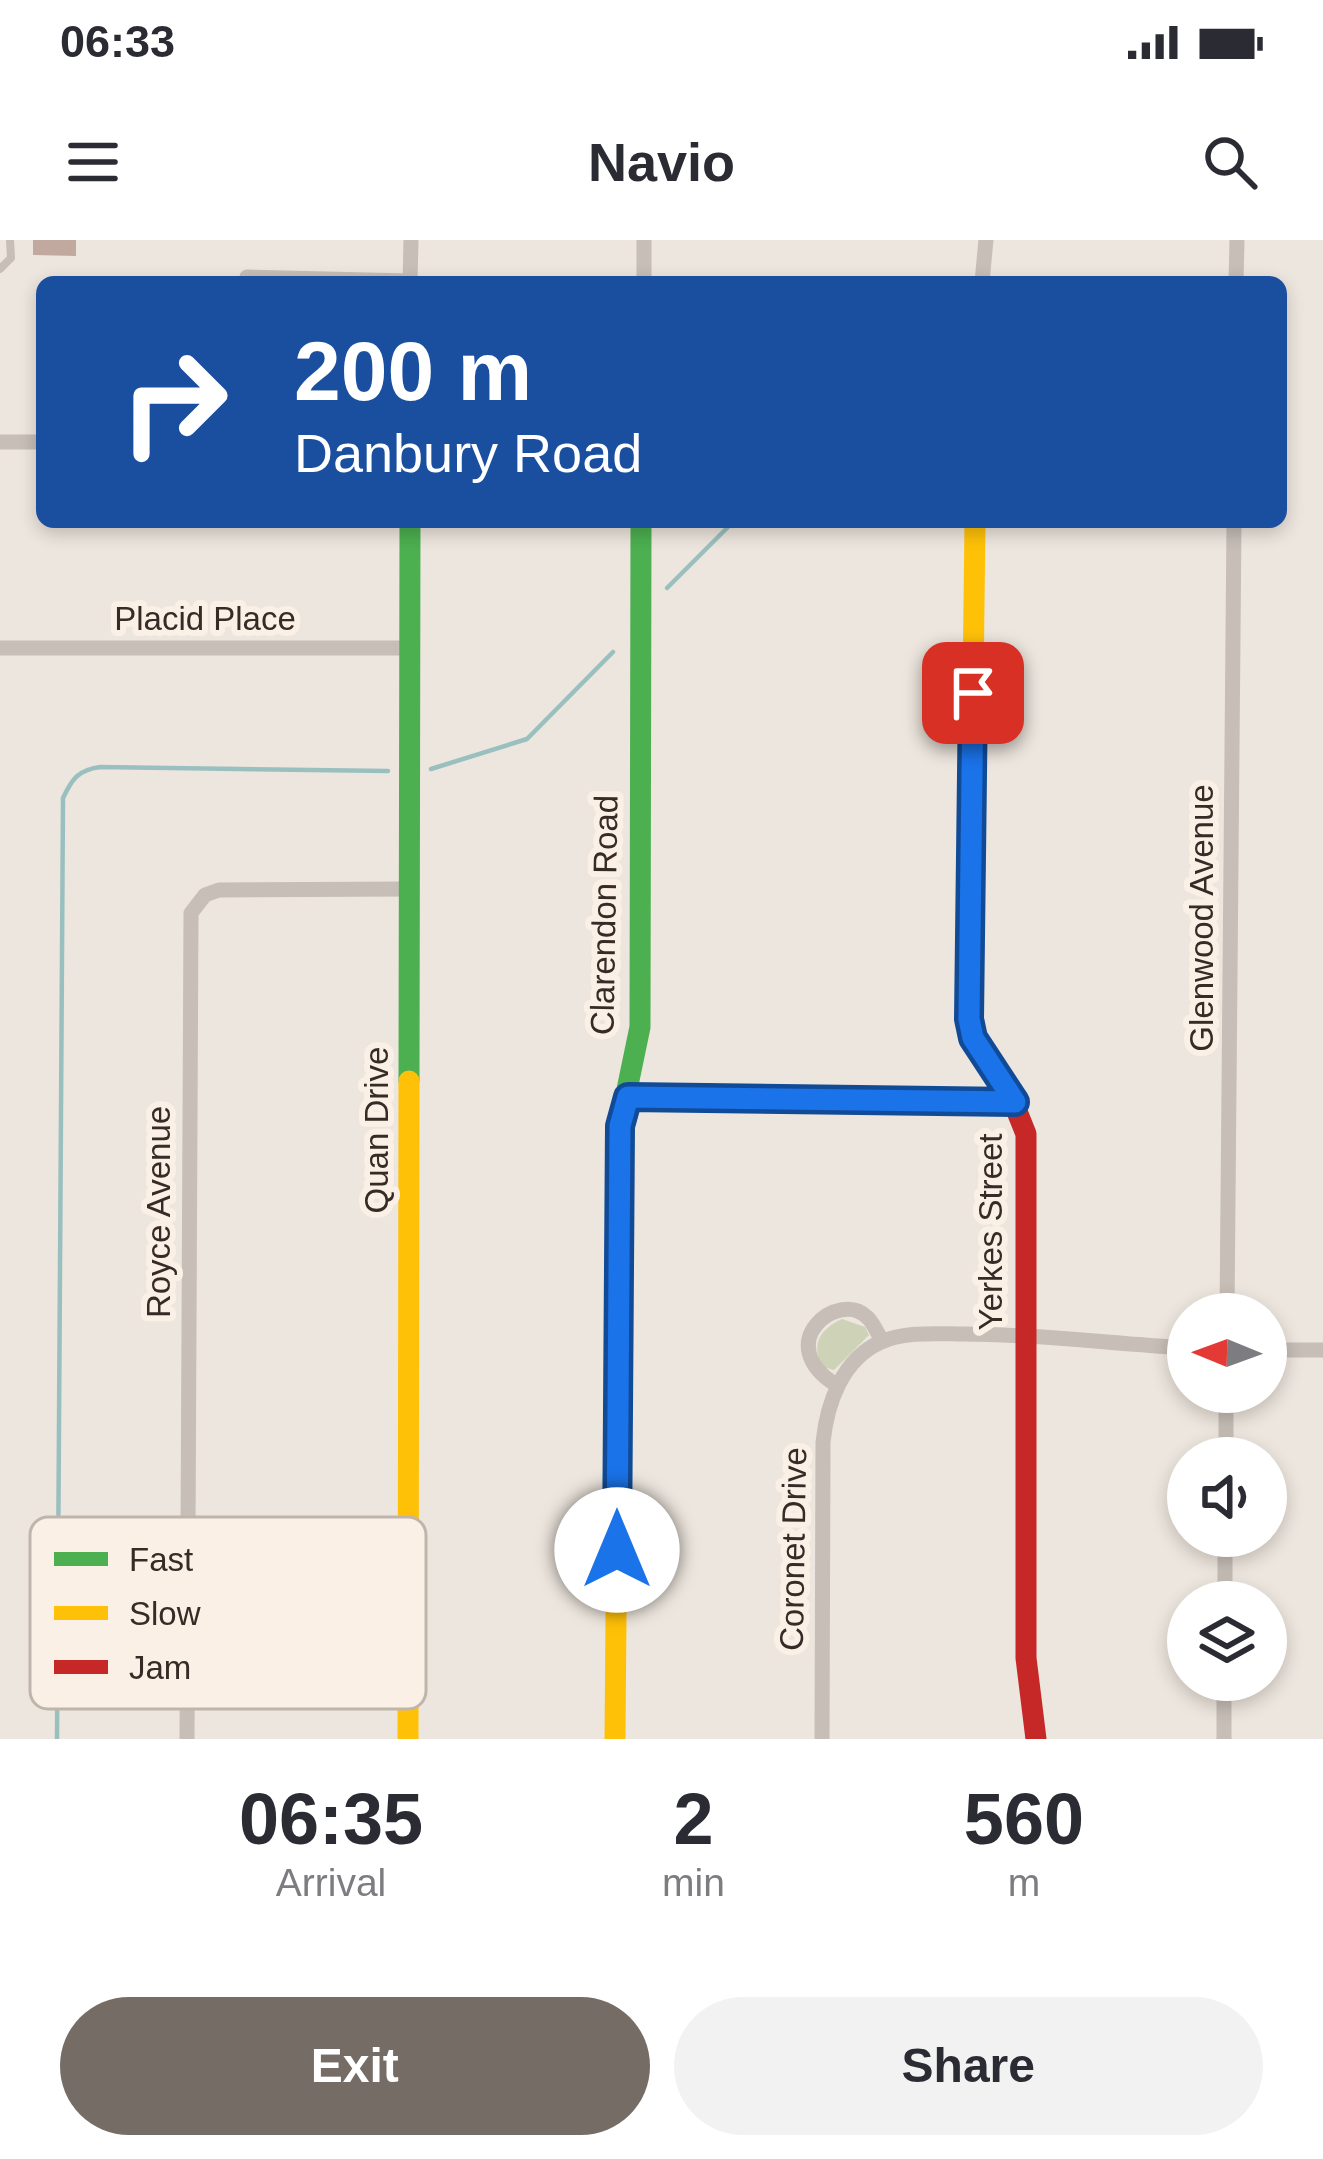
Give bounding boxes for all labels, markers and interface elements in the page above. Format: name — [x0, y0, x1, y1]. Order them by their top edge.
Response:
text: 06:33 — [60, 16, 175, 67]
icon: menu — [60, 129, 126, 195]
icon: search — [1197, 129, 1263, 195]
text: Navio — [588, 132, 735, 192]
icon: right — [96, 324, 252, 480]
text: 200 m — [294, 324, 532, 418]
text: Danbury Road — [294, 423, 642, 483]
street label: Placid Place — [114, 600, 296, 637]
pin — [922, 642, 1024, 744]
icon: arrive — [940, 660, 1006, 726]
street label: Glenwood Avenue — [1183, 784, 1220, 1052]
street label: Clarendon Road — [583, 795, 625, 1035]
street label: Quan Drive — [358, 1047, 395, 1213]
street label: Royce Avenue — [140, 1106, 177, 1318]
street label: Yerkes Street — [972, 1134, 1009, 1330]
north arrow — [1167, 1293, 1287, 1413]
map controls — [1167, 1293, 1287, 1701]
button: sound — [1167, 1437, 1287, 1557]
street label: Coronet Drive — [773, 1447, 813, 1651]
position arrow — [554, 1487, 680, 1613]
legend — [30, 1517, 426, 1709]
text: Fast — [129, 1541, 193, 1578]
button: layers — [1167, 1581, 1287, 1701]
text: Slow — [129, 1595, 201, 1632]
text: Jam — [129, 1649, 191, 1686]
text: 06:35 — [239, 1779, 423, 1859]
text: 2 — [673, 1779, 714, 1859]
text: 560 — [964, 1779, 1084, 1859]
text: Arrival — [276, 1861, 386, 1904]
text: min — [662, 1861, 725, 1904]
text: m — [1008, 1861, 1040, 1904]
button: Exit — [60, 1997, 650, 2135]
button: Share — [674, 1997, 1263, 2135]

